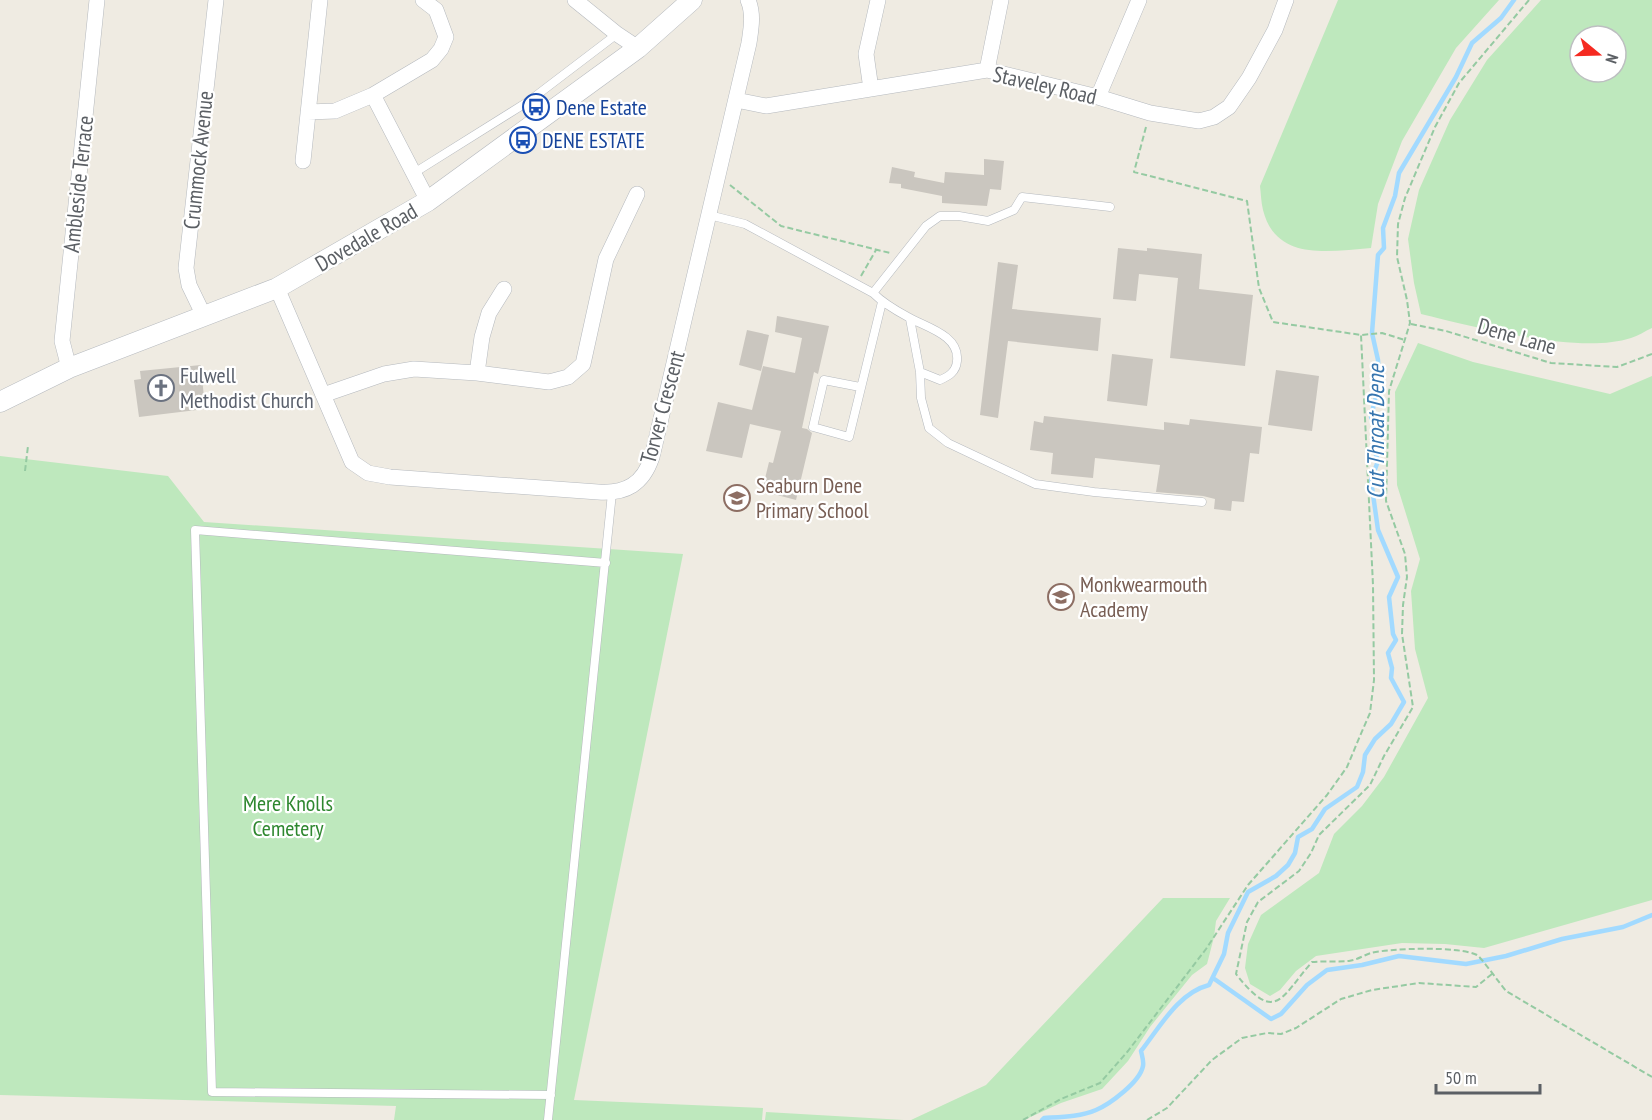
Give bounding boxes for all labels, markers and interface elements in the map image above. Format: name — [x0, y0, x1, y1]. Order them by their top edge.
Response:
north arrow — [1568, 24, 1628, 84]
text: N — [1601, 52, 1623, 66]
street label: Staveley Road — [990, 59, 1100, 111]
street label: Crummock Avenue — [177, 89, 219, 231]
bus stop icon: Dene Estate — [521, 92, 551, 122]
place label: Dene Estate — [556, 93, 647, 121]
street label: Ambleside Terrace — [57, 114, 99, 254]
bus stop icon: DENE ESTATE — [508, 125, 538, 155]
place label: DENE ESTATE — [542, 126, 645, 154]
street label: Dovedale Road — [310, 197, 422, 277]
street label: Dene Lane — [1474, 311, 1560, 361]
street label: Torver Crescent — [633, 347, 691, 467]
place label: Fulwell Methodist Church — [180, 361, 314, 414]
water label: Cut Throat Dene — [1360, 363, 1391, 499]
church icon: Fulwell Methodist Church — [146, 373, 176, 403]
place label: Seaburn Dene Primary School — [756, 471, 870, 524]
school or university icon: Seaburn Dene Primary School — [722, 483, 752, 513]
place label: Monkwearmouth Academy — [1080, 570, 1208, 623]
school or university icon: Monkwearmouth Academy — [1046, 582, 1076, 612]
park label: Mere Knolls Cemetery — [243, 789, 333, 842]
scale bar — [1436, 1057, 1540, 1095]
text: 50 m — [1445, 1066, 1477, 1089]

